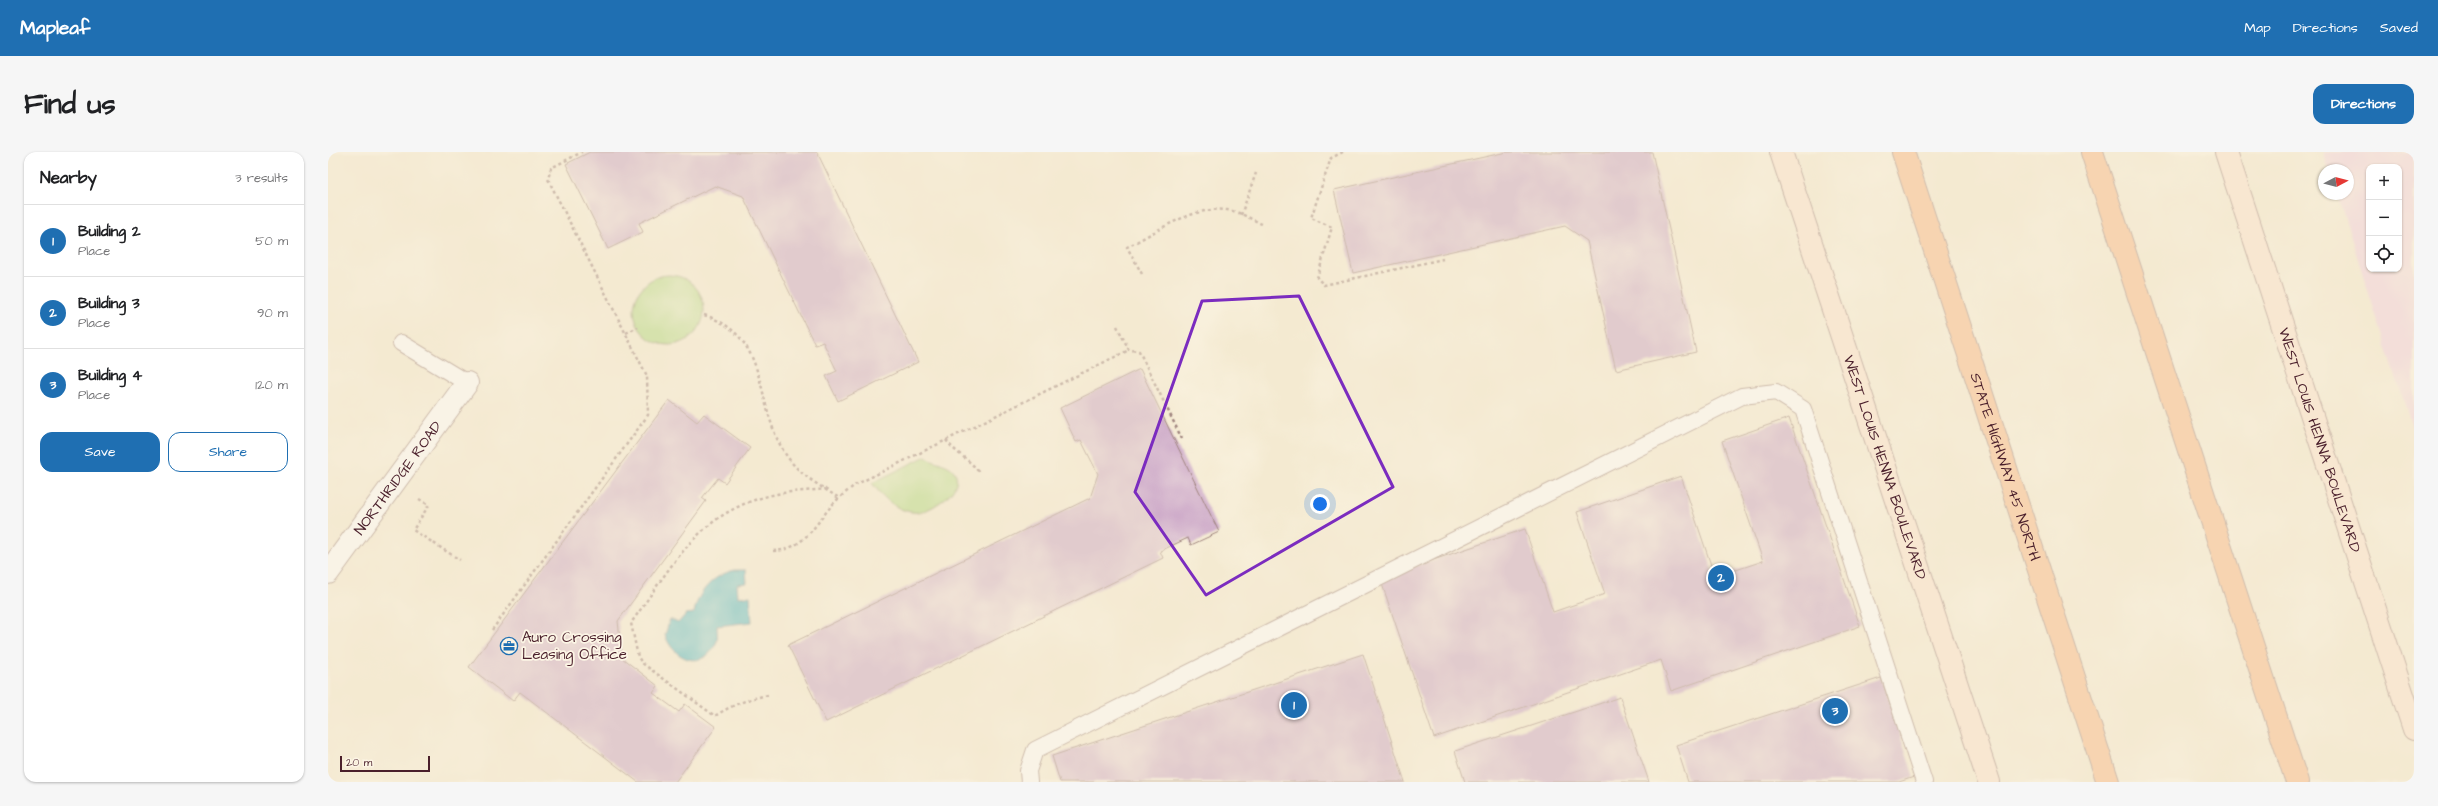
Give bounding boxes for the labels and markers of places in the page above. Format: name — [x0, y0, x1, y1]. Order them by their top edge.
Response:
pin: 2 — [1708, 563, 1734, 593]
place label: Auro Crossing Leasing Office — [522, 627, 627, 666]
office icon: Auro Crossing Leasing Office — [499, 636, 519, 656]
pin: 1 — [1281, 690, 1307, 720]
pin: 3 — [1822, 696, 1848, 726]

